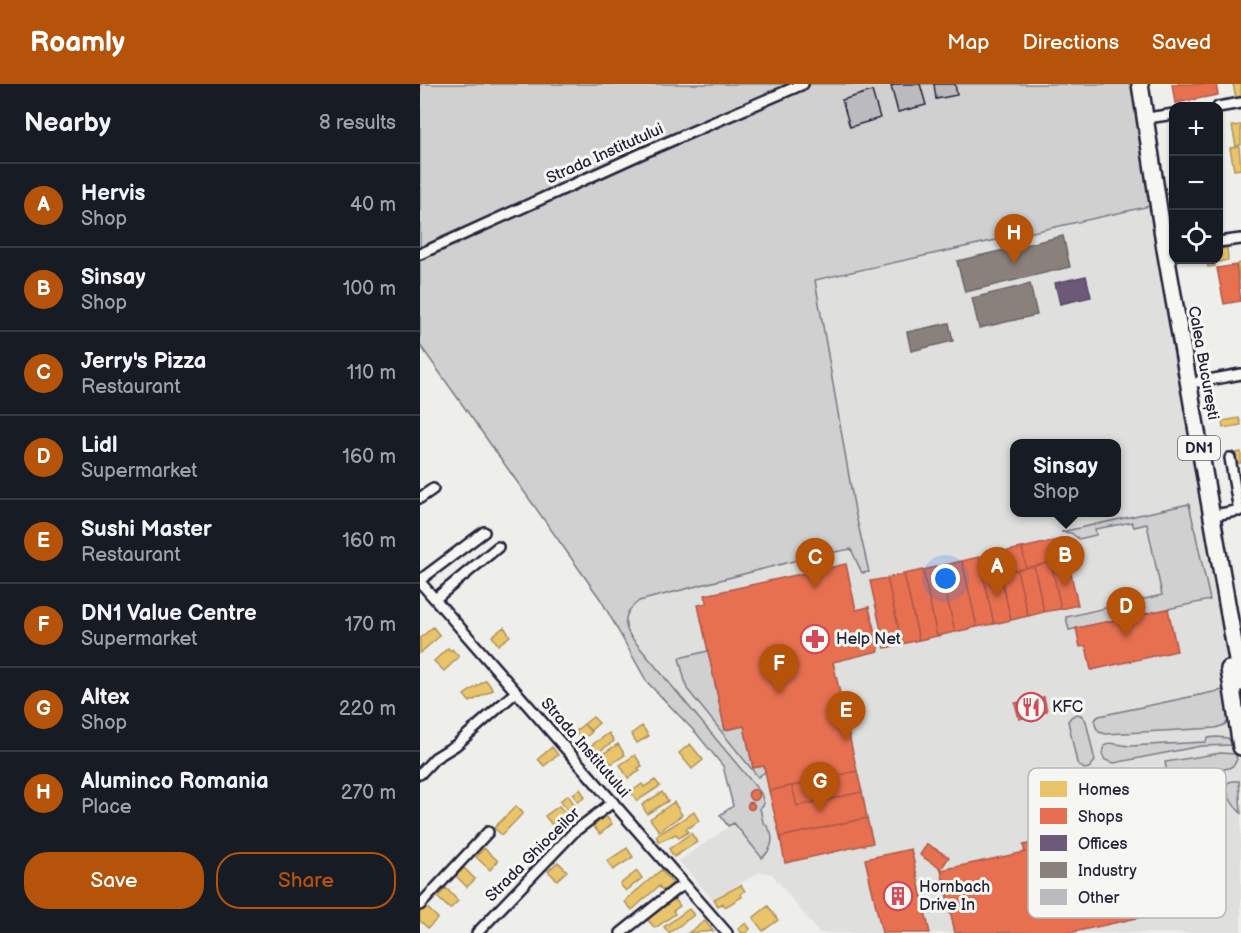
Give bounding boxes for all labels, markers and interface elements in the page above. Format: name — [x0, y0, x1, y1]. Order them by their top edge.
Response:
text: Roamly — [30, 26, 125, 59]
text: Map — [947, 30, 990, 55]
text: Directions — [1023, 30, 1119, 55]
text: Saved — [1152, 30, 1211, 55]
map controls — [1169, 102, 1223, 264]
button: + — [1169, 102, 1223, 156]
text: Nearby — [24, 108, 111, 139]
text: 8 results — [319, 111, 396, 135]
street label: Strada Institutului — [544, 120, 666, 188]
button: − — [1169, 156, 1223, 210]
text: Hervis — [81, 180, 145, 207]
text: A — [37, 193, 50, 217]
text: 40 m — [350, 193, 396, 217]
text: Shop — [81, 207, 127, 231]
button: locate — [1169, 210, 1223, 264]
pin: H — [994, 214, 1034, 264]
text: Sinsay — [81, 264, 146, 291]
text: B — [36, 277, 51, 301]
text: 100 m — [343, 277, 396, 301]
text: Shop — [81, 291, 127, 315]
street label: Calea București — [1184, 304, 1222, 422]
text: Jerry's Pizza — [81, 348, 206, 375]
text: C — [36, 361, 51, 385]
text: 110 m — [347, 361, 396, 385]
text: Restaurant — [81, 375, 181, 399]
text: Lidl — [81, 432, 117, 459]
road number: DN1 — [1178, 436, 1220, 460]
popup — [1010, 439, 1121, 517]
text: D — [37, 445, 50, 469]
text: 160 m — [342, 445, 396, 469]
text: Sinsay — [1033, 453, 1098, 480]
text: Supermarket — [81, 459, 197, 483]
text: Shop — [1033, 480, 1079, 504]
text: Sushi Master — [81, 516, 212, 543]
text: E — [37, 529, 50, 553]
text: 160 m — [342, 529, 396, 553]
pin: B — [1046, 536, 1084, 586]
pin: C — [796, 538, 834, 588]
text: Restaurant — [81, 543, 181, 567]
pin: A — [978, 548, 1016, 597]
your location — [931, 564, 960, 593]
pin: D — [1106, 588, 1146, 637]
text: DN1 Value Centre — [81, 600, 257, 627]
text: F — [37, 613, 50, 637]
text: 170 m — [345, 613, 396, 637]
pharmacy icon: Help Net — [799, 623, 831, 655]
text: Supermarket — [81, 627, 197, 651]
place label: Help Net — [836, 630, 901, 649]
pin: F — [760, 644, 798, 694]
text: Altex — [81, 684, 129, 711]
restaurant icon: KFC — [1015, 691, 1047, 723]
pin: E — [826, 692, 866, 741]
street label: Strada Institutului — [537, 694, 633, 802]
text: G — [36, 697, 51, 721]
text: 220 m — [339, 697, 396, 721]
place label: KFC — [1052, 698, 1083, 717]
text: Shop — [81, 711, 127, 735]
pin: G — [800, 762, 840, 812]
text: Aluminco Romania — [81, 768, 269, 795]
legend — [1028, 768, 1226, 918]
text: H — [36, 781, 51, 805]
text: 270 m — [341, 781, 396, 805]
text: Homes — [1078, 781, 1130, 800]
text: Place — [81, 795, 132, 819]
street label: Strada Ghioceilor — [482, 804, 584, 906]
text: Shops — [1078, 808, 1123, 827]
text: Offices — [1078, 835, 1128, 854]
button: Save — [24, 852, 204, 909]
button: Share — [216, 852, 396, 909]
text: Industry — [1078, 862, 1137, 881]
place label: Hornbach Drive In — [919, 878, 990, 915]
building icon: Hornbach Drive In — [882, 880, 914, 912]
text: Other — [1078, 889, 1119, 908]

